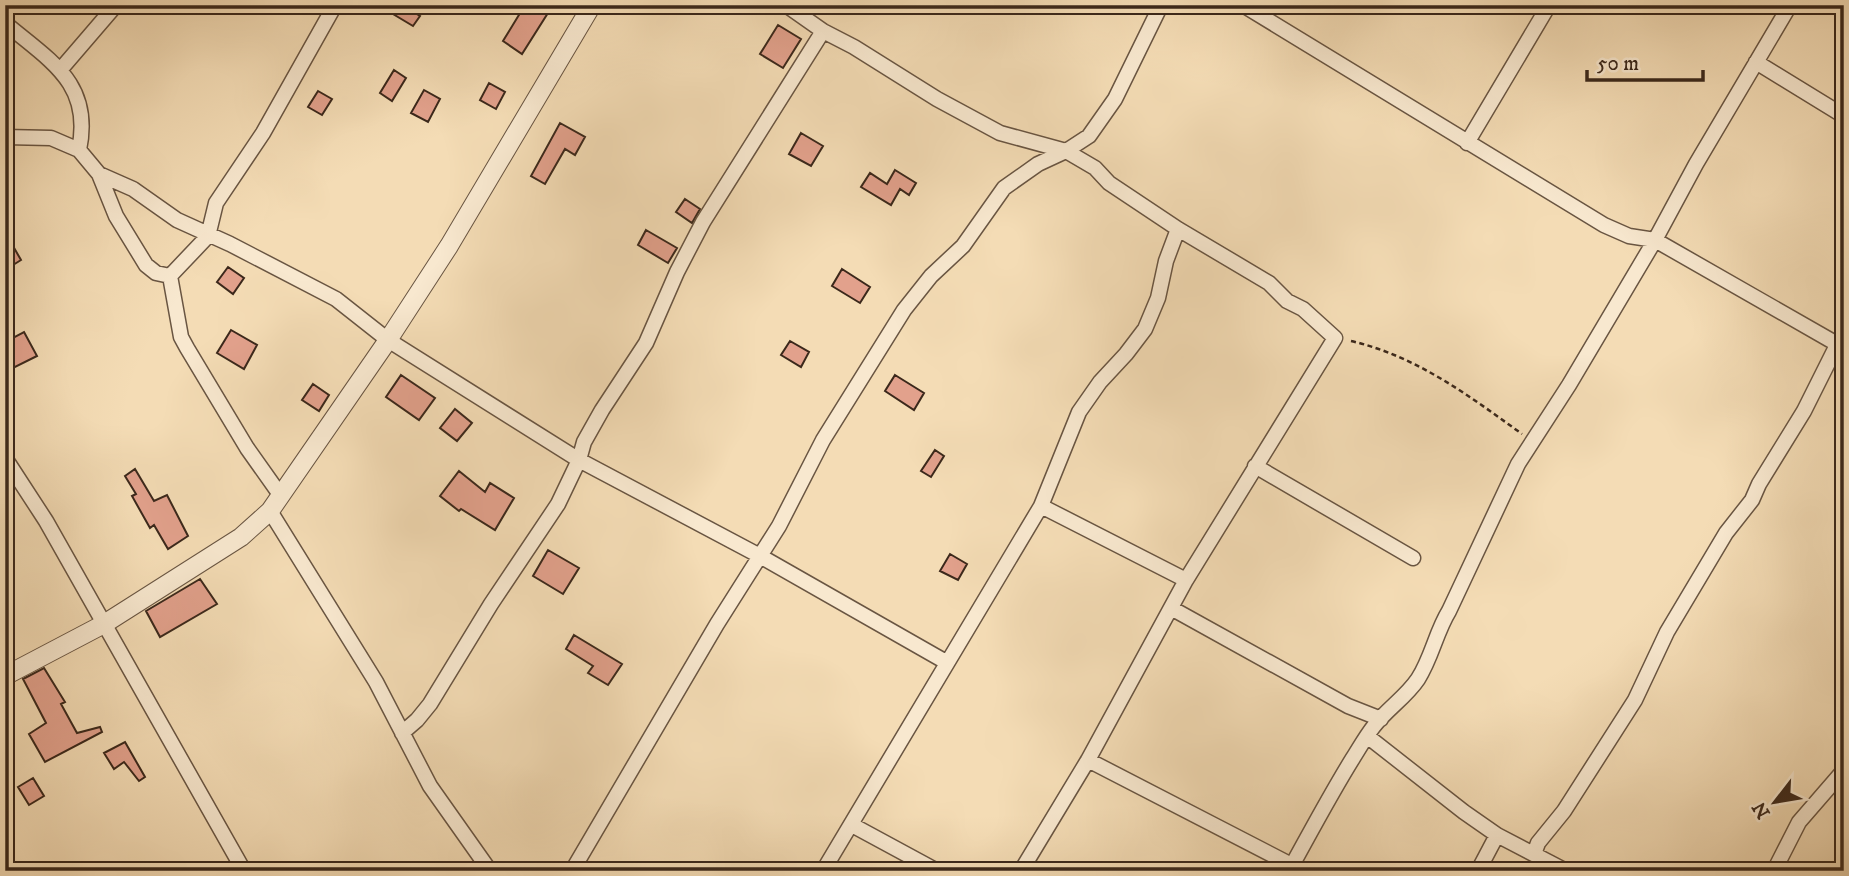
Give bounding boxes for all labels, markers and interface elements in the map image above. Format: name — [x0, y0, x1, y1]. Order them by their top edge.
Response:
scale bar — [1587, 38, 1702, 82]
text: 50 m — [1597, 51, 1639, 77]
north arrow — [1741, 768, 1811, 838]
text: N — [1748, 797, 1776, 823]

